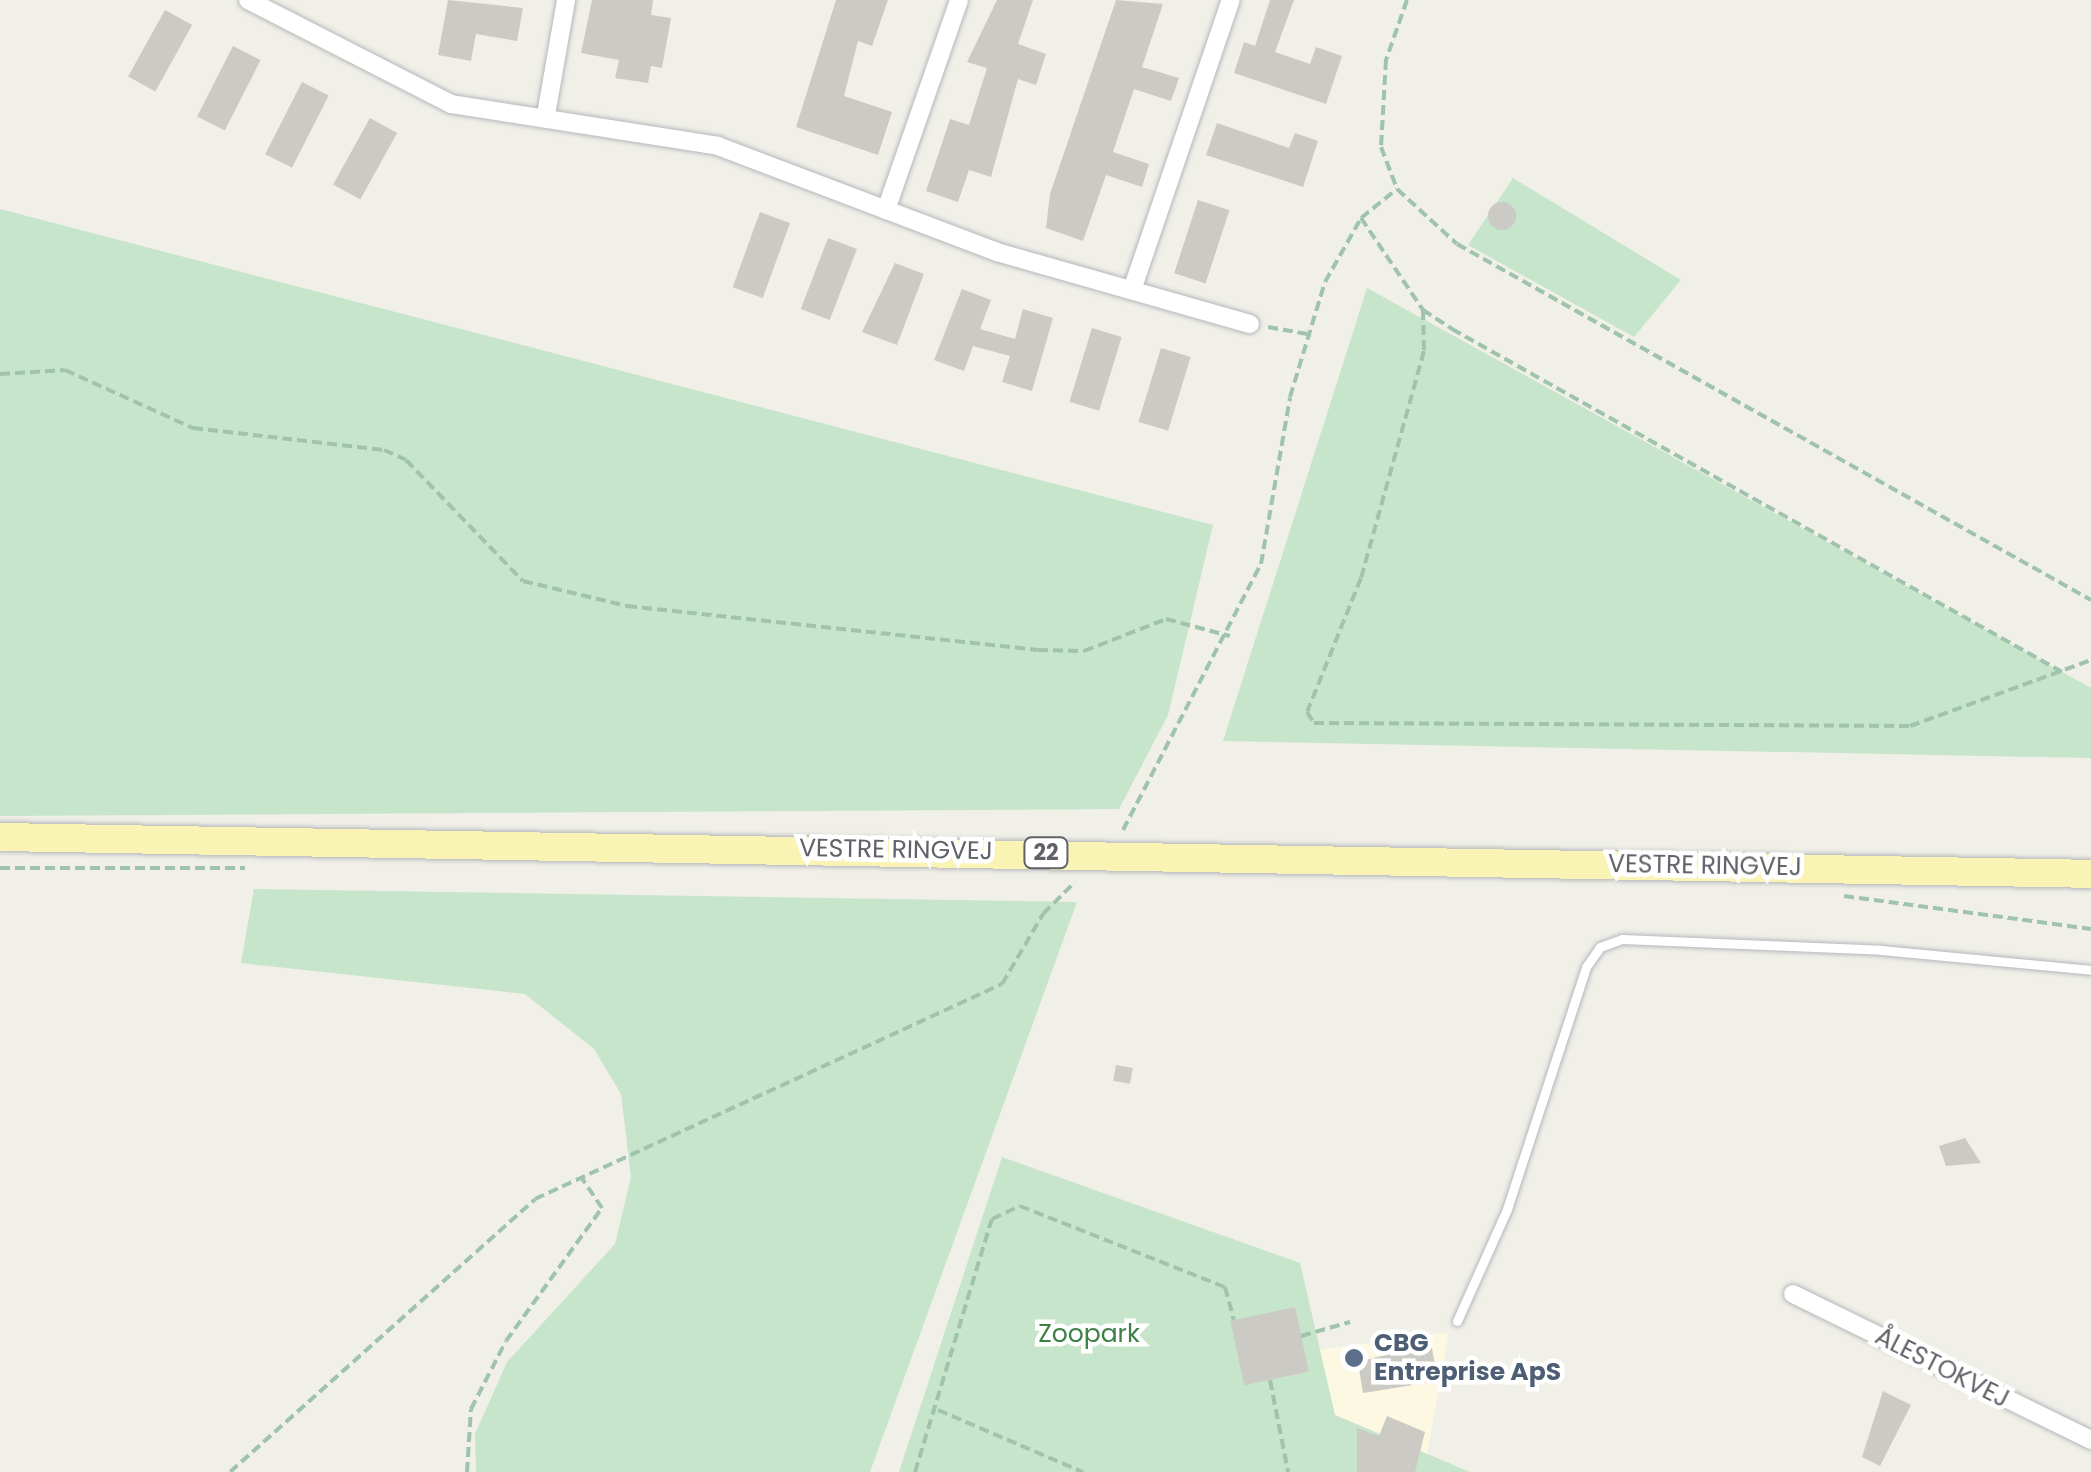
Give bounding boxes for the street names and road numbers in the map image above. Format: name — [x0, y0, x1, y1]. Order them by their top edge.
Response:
street label: VESTRE RINGVEJ — [799, 833, 993, 867]
road number: 22 — [1021, 836, 1071, 870]
street label: VESTRE RINGVEJ — [1608, 849, 1802, 883]
street label: ÅLESTOKVEJ — [1870, 1321, 2014, 1415]

